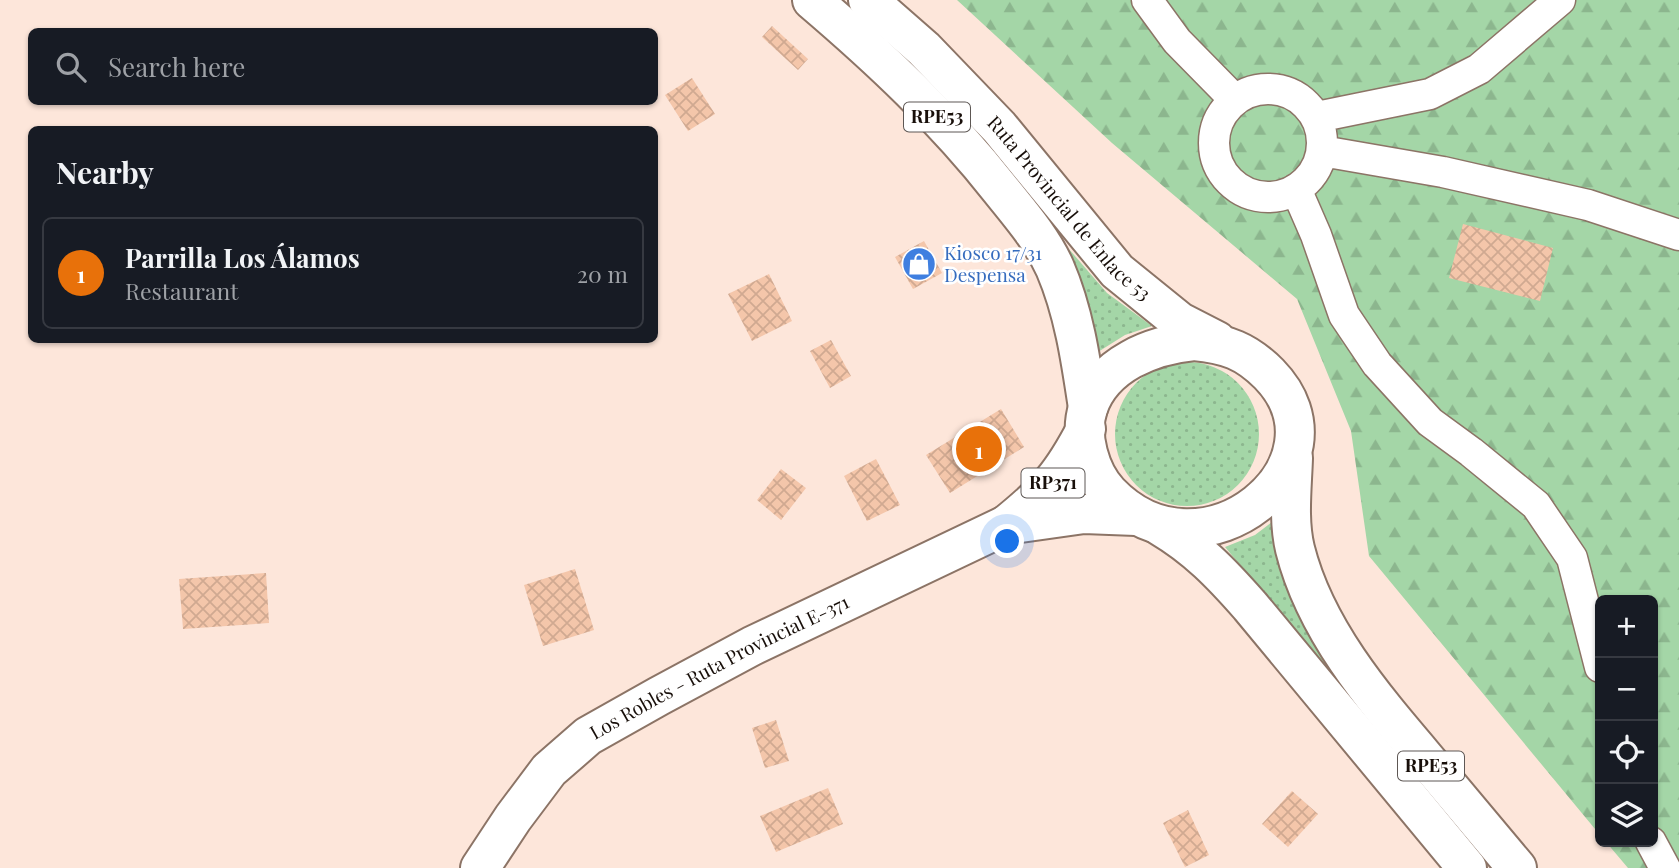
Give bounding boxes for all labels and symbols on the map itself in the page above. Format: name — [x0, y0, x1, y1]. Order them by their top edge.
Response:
road number: RPE53 — [904, 103, 970, 132]
street label: Ruta Provincial de Enlace 53 — [982, 109, 1157, 305]
place label: Kiosco 17/31 Despensa — [944, 239, 1042, 287]
shop icon: Kiosco 17/31 Despensa — [900, 245, 938, 283]
pin: 1 — [956, 423, 1002, 475]
road number: RP371 — [1021, 468, 1084, 498]
your location — [990, 524, 1024, 558]
street label: Los Robles - Ruta Provincial E-371 — [584, 588, 853, 745]
road number: RPE53 — [1398, 752, 1464, 780]

